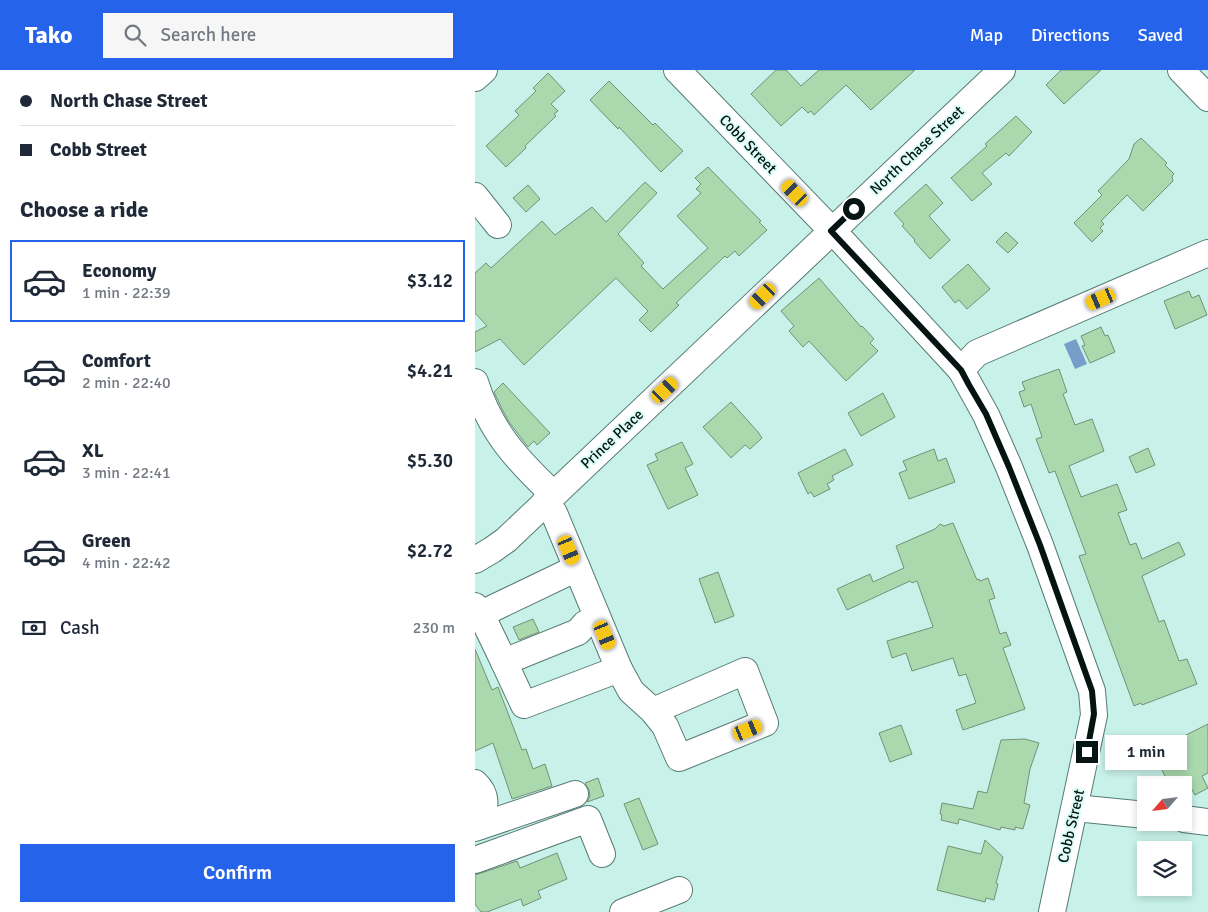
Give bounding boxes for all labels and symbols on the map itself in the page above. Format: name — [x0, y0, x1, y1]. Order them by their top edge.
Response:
street label: North Chase Street — [866, 102, 968, 198]
street label: Cobb Street — [715, 111, 781, 177]
car — [779, 177, 810, 209]
route start — [843, 198, 865, 220]
car — [747, 280, 779, 312]
car — [1084, 286, 1117, 312]
car — [648, 374, 681, 406]
street label: Prince Place — [577, 405, 647, 473]
car — [556, 533, 581, 567]
car — [592, 618, 617, 652]
car — [731, 717, 764, 743]
callout: 1 min — [1105, 734, 1187, 770]
route end — [1076, 741, 1098, 763]
north arrow — [1137, 776, 1193, 831]
street label: Cobb Street — [1054, 787, 1088, 865]

